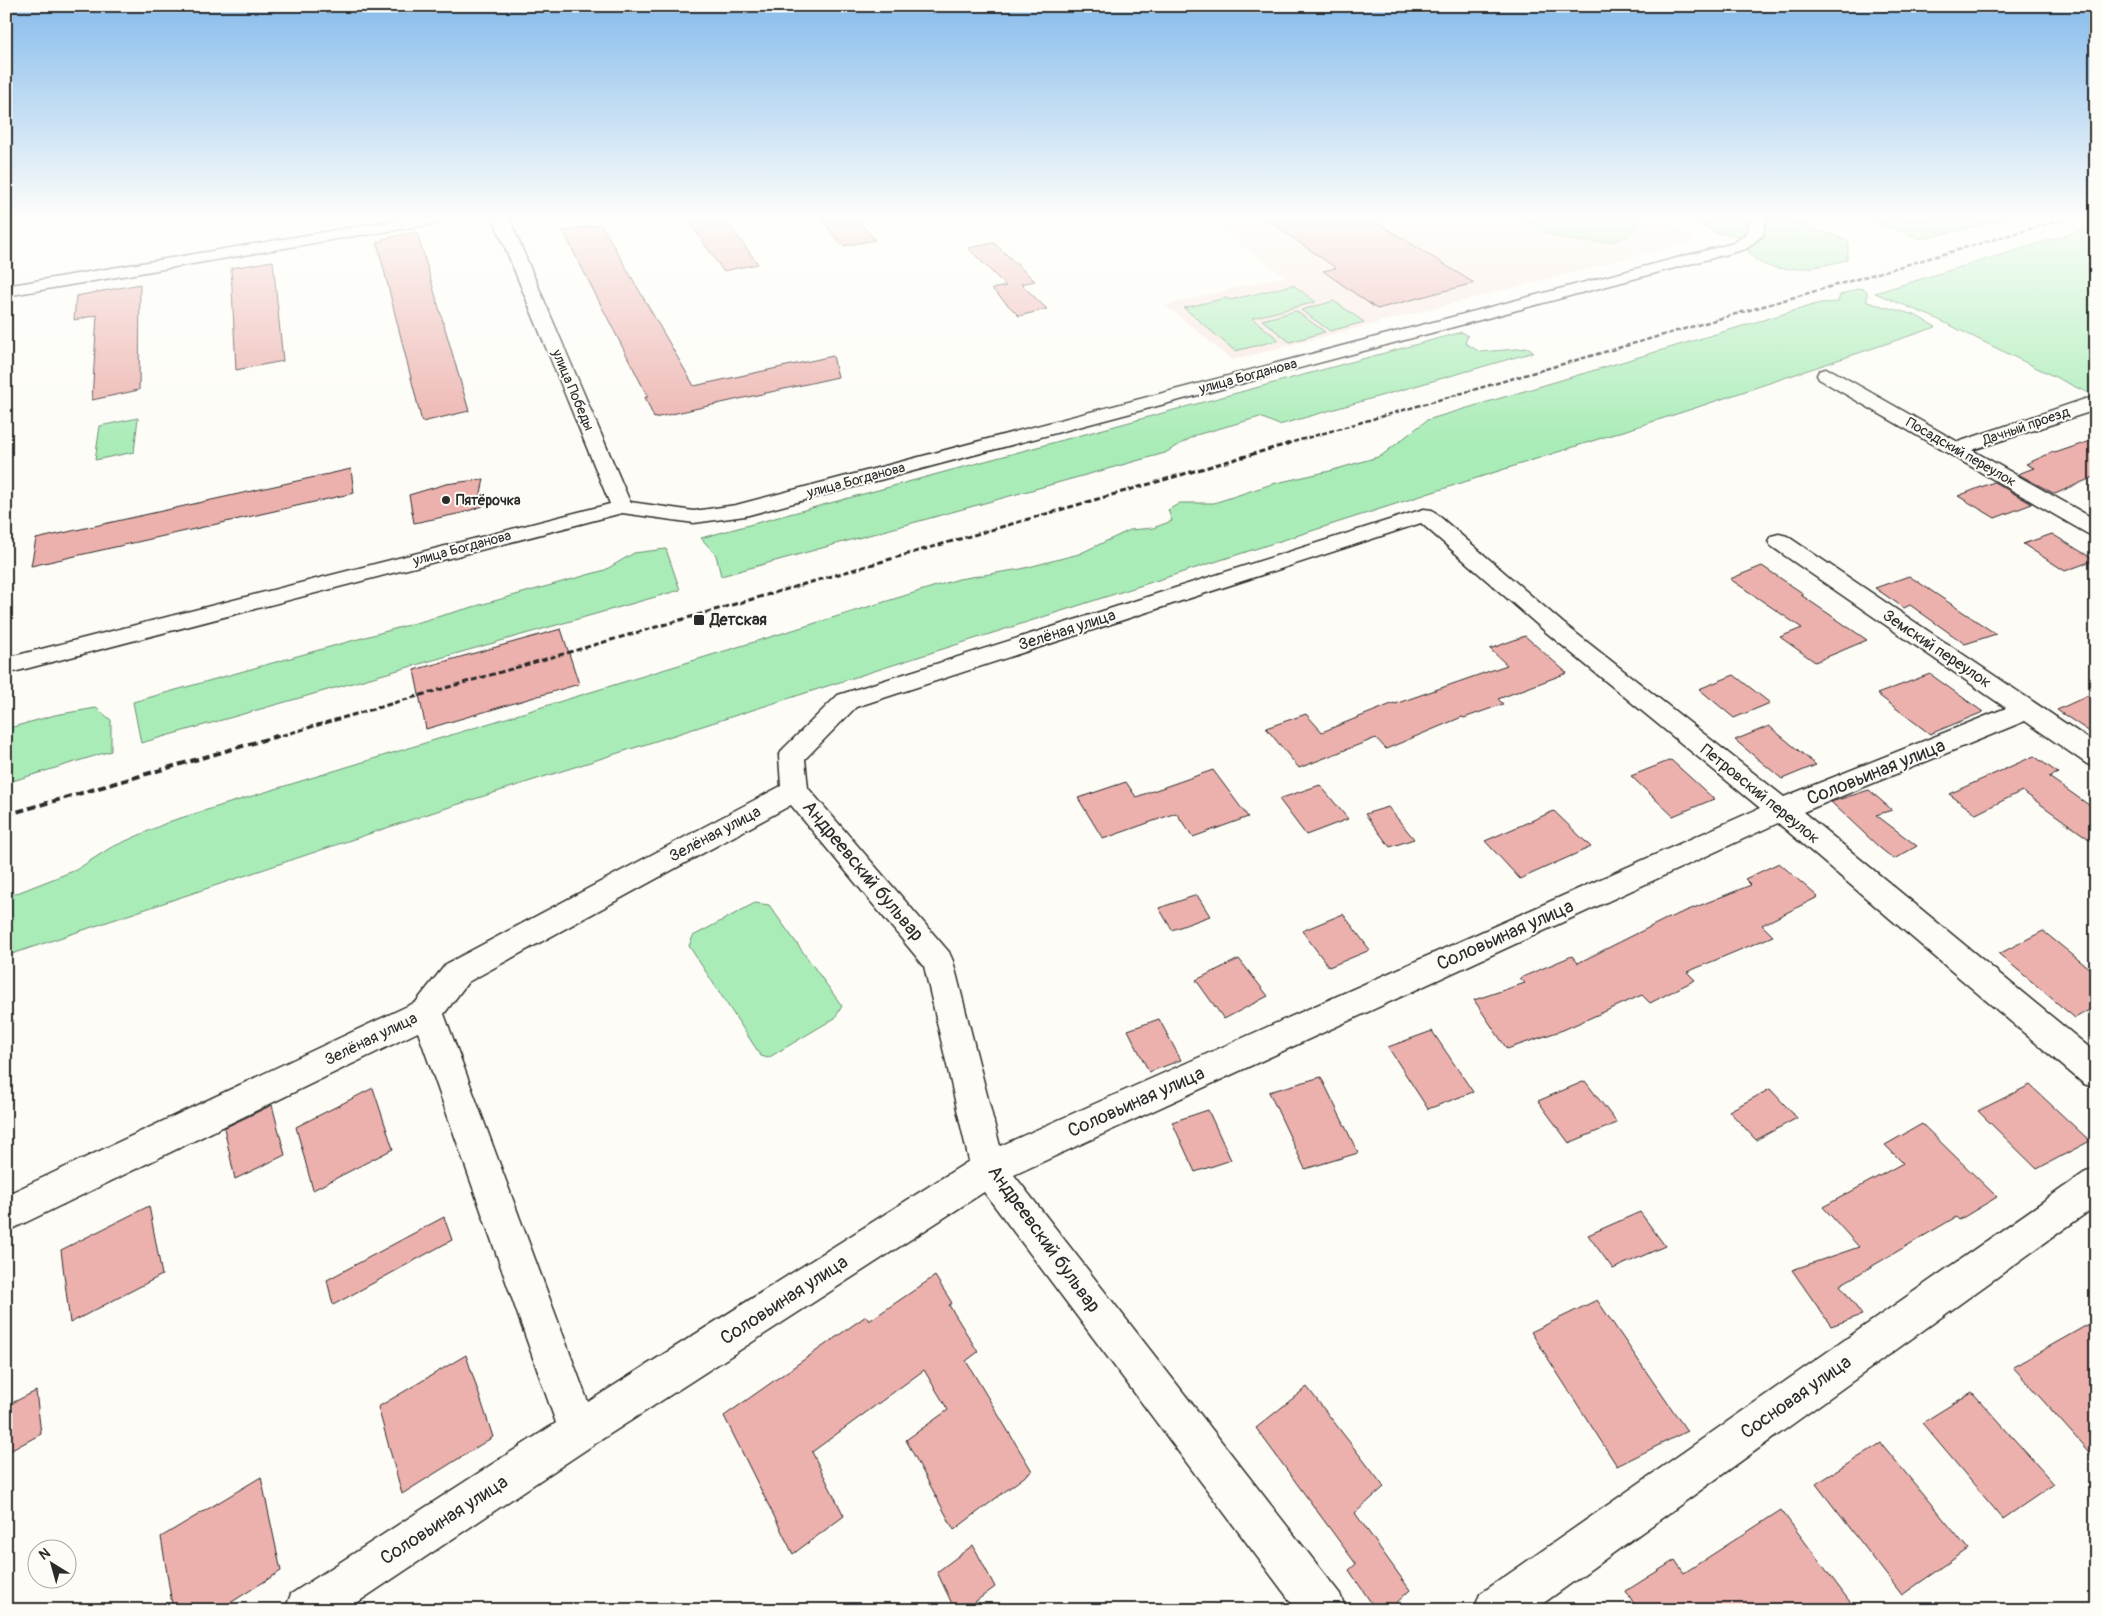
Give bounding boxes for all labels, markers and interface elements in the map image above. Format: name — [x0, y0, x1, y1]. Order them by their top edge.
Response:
street label: улица Победы — [548, 346, 598, 433]
street label: улица Богданова — [1196, 355, 1299, 398]
street label: Дачный проезд — [1979, 403, 2072, 449]
street label: Посадский переулок — [1903, 414, 2019, 490]
street label: улица Богданова — [804, 459, 907, 502]
place label: Пятёрочка — [456, 492, 521, 509]
marker: Пятёрочка — [440, 494, 452, 506]
street label: улица Богданова — [410, 527, 513, 570]
street label: Зелёная улица — [1016, 605, 1118, 655]
street label: Земский переулок — [1879, 605, 1995, 693]
place label: Детская — [709, 610, 767, 630]
marker: Детская — [692, 613, 706, 627]
street label: Соловьиная улица — [1803, 733, 1949, 811]
street label: Петровский переулок — [1696, 740, 1824, 848]
street label: Андреевский бульвар — [797, 796, 929, 946]
street label: Зелёная улица — [666, 802, 764, 866]
street label: Соловьиная улица — [1433, 894, 1577, 976]
street label: Зелёная улица — [321, 1008, 421, 1070]
street label: Соловьиная улица — [1064, 1061, 1208, 1143]
street label: Андреевский бульвар — [982, 1161, 1106, 1317]
street label: Соловьиная улица — [716, 1250, 852, 1350]
street label: Сосновая улица — [1736, 1350, 1856, 1444]
street label: Соловьиная улица — [376, 1470, 512, 1570]
north arrow — [28, 1538, 78, 1588]
text: N — [36, 1544, 53, 1564]

